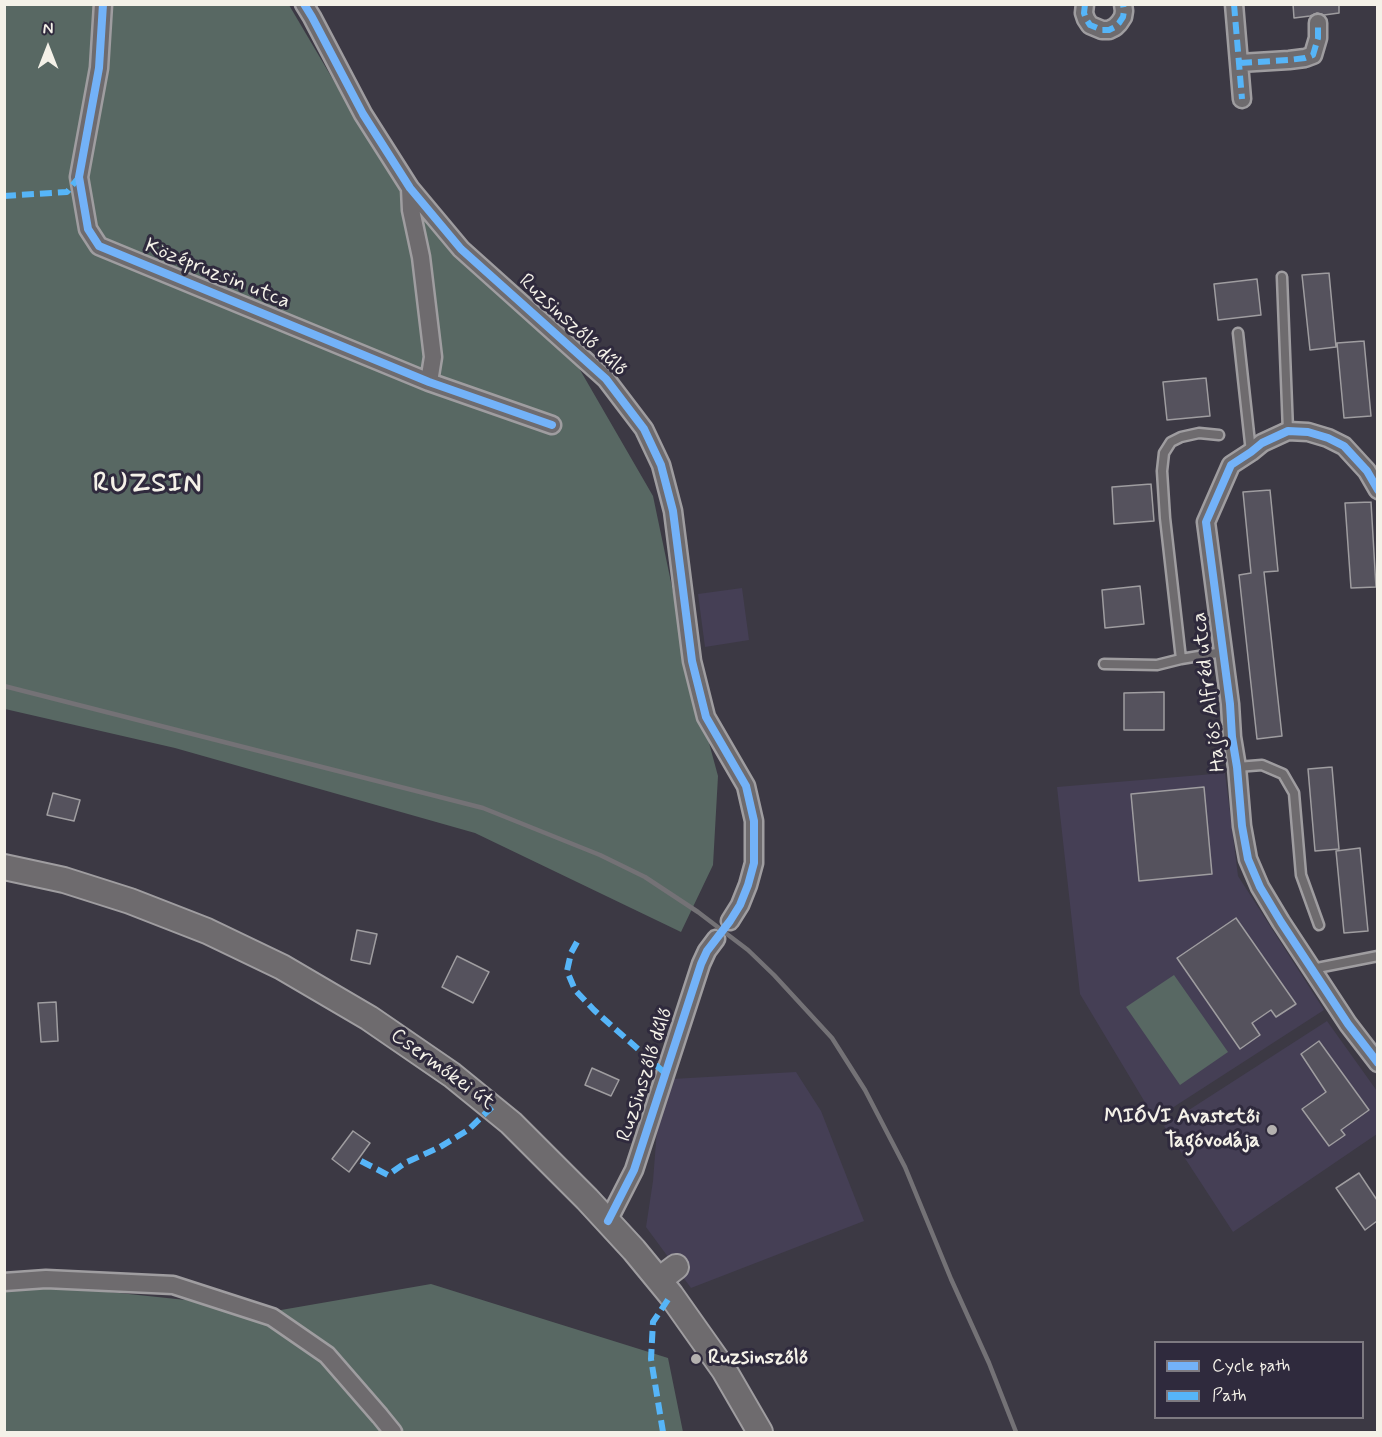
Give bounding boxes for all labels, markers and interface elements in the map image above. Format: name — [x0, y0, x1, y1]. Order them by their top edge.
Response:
north arrow — [18, 18, 78, 78]
text: N — [43, 19, 53, 40]
street label: Középruzsin utca — [141, 234, 293, 316]
street label: Ruzsinszőlő dűlő — [513, 269, 631, 383]
district label: RUZSIN — [94, 469, 202, 501]
street label: Hajós Alfréd utca — [1188, 611, 1232, 773]
street label: Ruzsinszőlő dűlő — [613, 1005, 679, 1145]
street label: Csermőkei út — [385, 1024, 499, 1116]
place label: MIÓVI Avastetői Tagóvodája — [1104, 1105, 1260, 1155]
marker: MIÓVI Avastetői Tagóvodája — [1265, 1123, 1279, 1137]
legend — [1154, 1341, 1364, 1419]
place label: Ruzsinszőlő — [708, 1346, 808, 1372]
marker: Ruzsinszőlő — [689, 1352, 703, 1366]
text: Cycle path — [1212, 1354, 1290, 1378]
text: Path — [1212, 1384, 1247, 1408]

